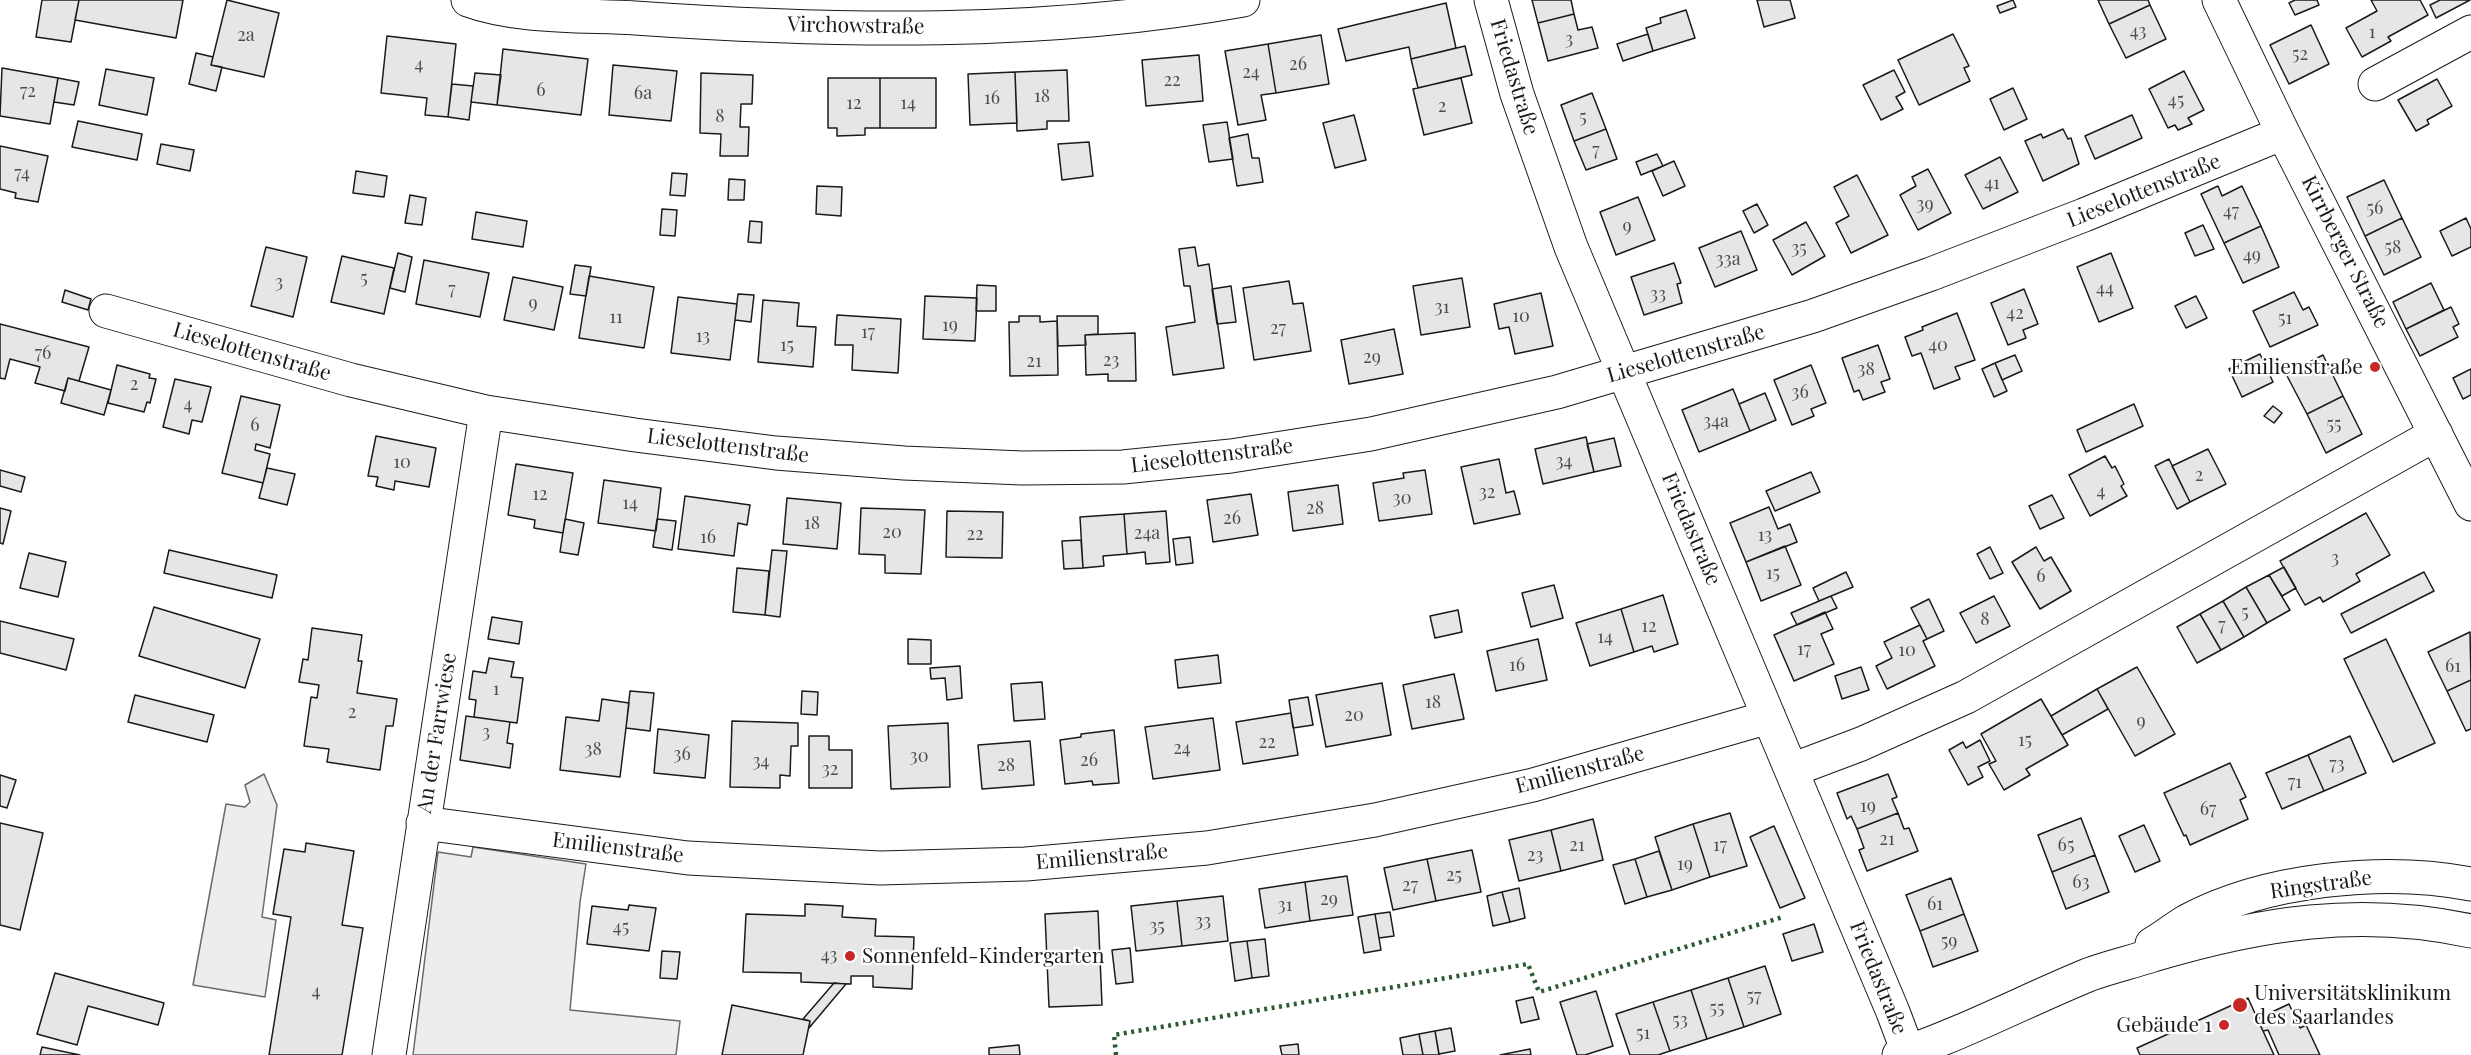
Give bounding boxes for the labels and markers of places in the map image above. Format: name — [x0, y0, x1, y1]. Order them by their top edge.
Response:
place label: Emilienstraße — [2231, 354, 2363, 380]
marker: Emilienstraße — [2368, 360, 2382, 374]
place label: Sonnenfeld-Kindergarten — [862, 943, 1104, 969]
marker: Sonnenfeld-Kindergarten — [843, 949, 857, 963]
place label: Universitätsklinikum des Saarlandes — [2254, 980, 2451, 1030]
marker: Universitätsklinikum des Saarlandes — [2231, 996, 2249, 1014]
place label: Gebäude 1 — [2116, 1012, 2212, 1038]
marker: Gebäude 1 — [2217, 1018, 2231, 1032]

